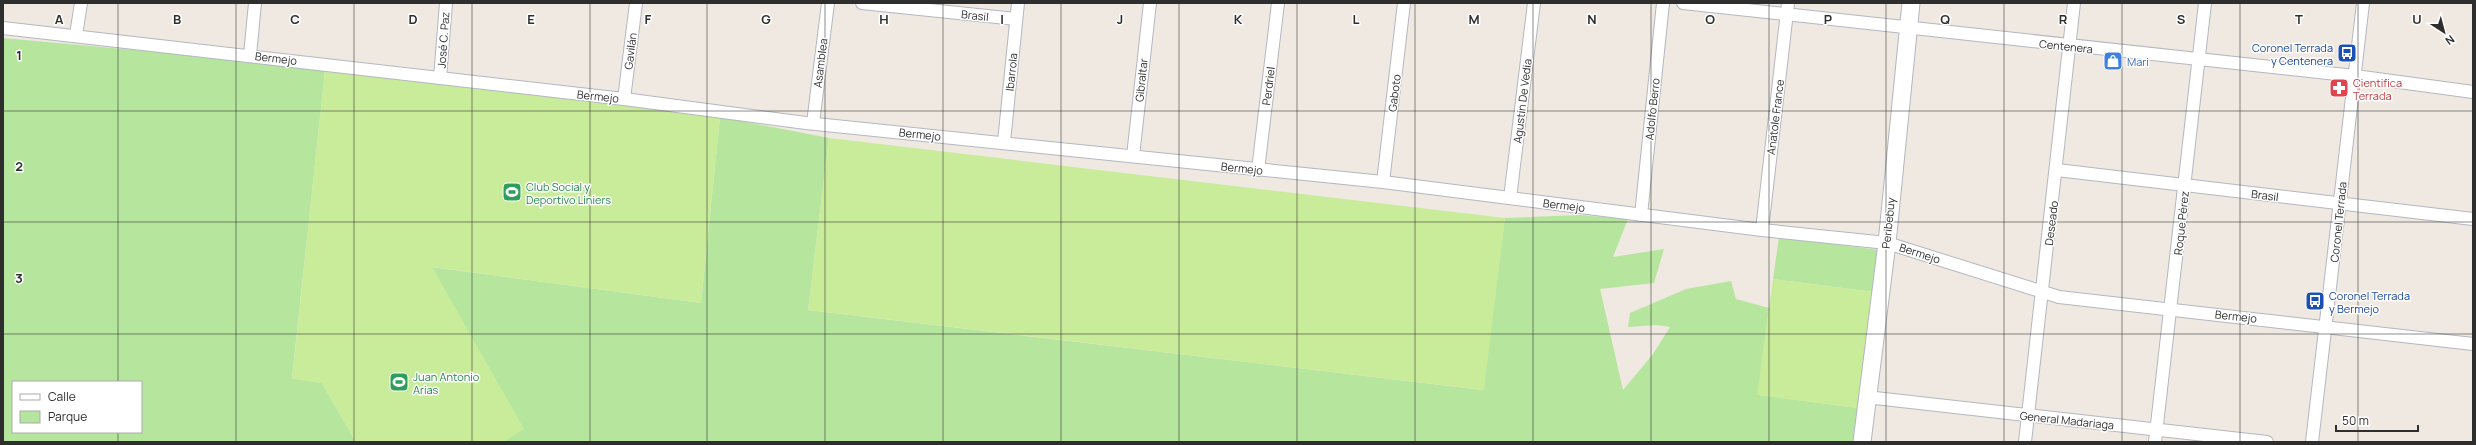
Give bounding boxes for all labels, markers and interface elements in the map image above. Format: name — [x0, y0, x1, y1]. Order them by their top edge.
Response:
street label: Brasil — [961, 6, 989, 24]
text: A — [55, 10, 64, 28]
text: B — [173, 10, 181, 28]
text: C — [290, 10, 300, 28]
text: D — [408, 10, 418, 28]
text: E — [527, 10, 535, 28]
text: F — [645, 10, 652, 28]
text: G — [761, 10, 771, 28]
text: H — [879, 10, 889, 28]
text: I — [1000, 10, 1004, 28]
text: J — [1117, 10, 1123, 28]
text: K — [1234, 10, 1243, 28]
text: L — [1353, 10, 1360, 28]
text: M — [1468, 10, 1480, 28]
text: N — [1587, 10, 1597, 28]
text: O — [1705, 10, 1715, 28]
text: P — [1824, 10, 1832, 28]
text: Q — [1940, 10, 1950, 28]
text: R — [2059, 10, 2068, 28]
text: S — [2177, 10, 2186, 28]
text: T — [2295, 10, 2303, 28]
text: U — [2412, 10, 2422, 28]
street label: José C. Paz — [434, 11, 452, 69]
north arrow — [2424, 12, 2464, 52]
street label: Gavilán — [620, 32, 640, 70]
text: N — [2442, 32, 2458, 49]
street label: Centenera — [2038, 36, 2094, 56]
street label: Asamblea — [810, 37, 830, 89]
place label: Coronel Terrada y Centenera — [2252, 40, 2333, 68]
bus stop icon: Coronel Terrada y Centenera — [2336, 42, 2358, 64]
text: 1 — [16, 46, 22, 64]
street label: Bermejo — [254, 48, 298, 68]
shop icon: Mari — [2102, 50, 2124, 72]
street label: Ibarrola — [1002, 52, 1020, 92]
place label: Mari — [2127, 54, 2149, 69]
street label: Gibraltar — [1131, 57, 1151, 103]
street label: Agustín De Vedia — [1509, 58, 1535, 144]
street label: Perdriel — [1258, 66, 1278, 106]
street label: Gaboto — [1384, 73, 1404, 113]
place label: Cientifica Terrada — [2353, 75, 2402, 103]
street label: Adolfo Berro — [1641, 77, 1663, 141]
pharmacy icon: Cientifica Terrada — [2328, 77, 2350, 99]
street label: Anatole France — [1763, 78, 1787, 156]
street label: Bermejo — [576, 86, 620, 106]
street label: Bermejo — [898, 124, 942, 144]
text: 2 — [15, 157, 23, 175]
street label: Bermejo — [1220, 158, 1264, 178]
place label: Club Social y Deportivo Liniers — [526, 179, 611, 207]
sports icon: Club Social y Deportivo Liniers — [501, 181, 523, 203]
street label: Coronel Terrada — [2326, 181, 2350, 263]
street label: Brasil — [2250, 186, 2280, 204]
street label: Roque Pérez — [2170, 190, 2192, 256]
street label: Bermejo — [1542, 195, 1586, 215]
street label: Peribebuy — [1878, 196, 1898, 249]
street label: Deseado — [2041, 199, 2061, 246]
street label: Bermejo — [1898, 239, 1943, 267]
text: 3 — [15, 269, 23, 287]
place label: Coronel Terrada y Bermejo — [2329, 288, 2410, 316]
bus stop icon: Coronel Terrada y Bermejo — [2304, 290, 2326, 312]
street label: Bermejo — [2214, 306, 2258, 326]
place label: Juan Antonio Arias — [413, 369, 480, 397]
sports icon: Juan Antonio Arias — [388, 371, 410, 393]
legend — [12, 381, 142, 433]
text: Calle — [48, 388, 76, 405]
scale bar — [2336, 407, 2418, 433]
text: Parque — [48, 408, 87, 425]
street label: General Madariaga — [2019, 408, 2115, 432]
text: 50 m — [2342, 412, 2369, 429]

